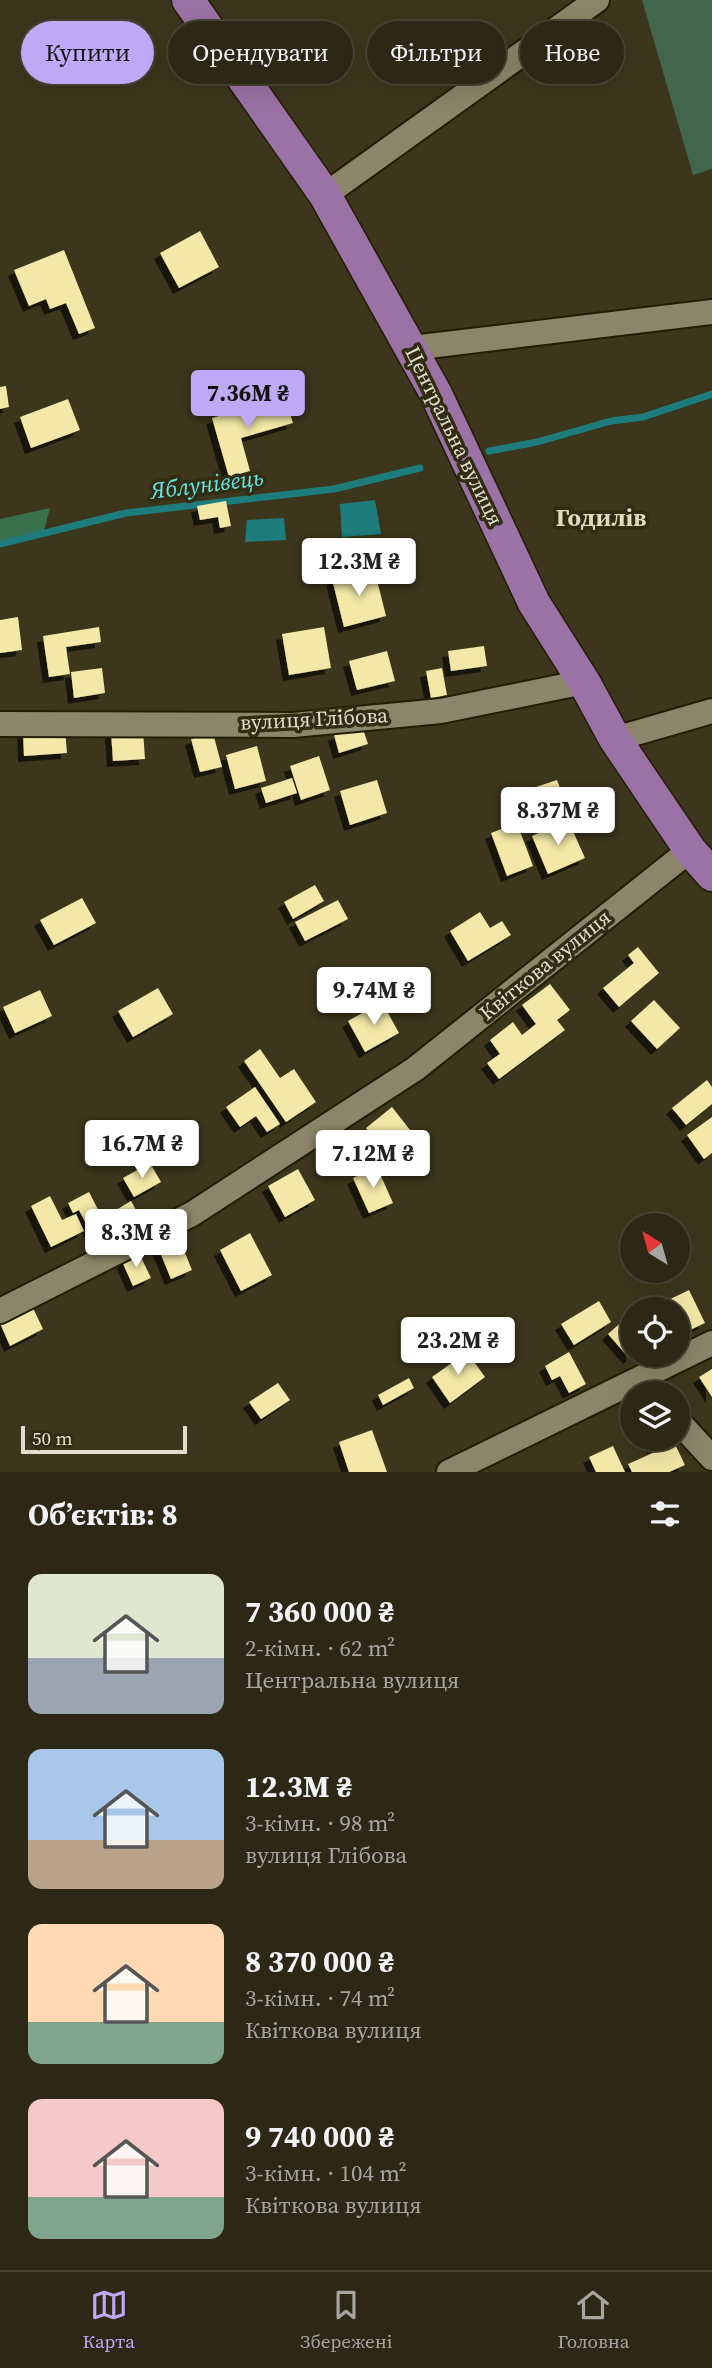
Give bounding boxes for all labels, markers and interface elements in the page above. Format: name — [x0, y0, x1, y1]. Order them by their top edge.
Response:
chip: Купити — [21, 21, 154, 84]
chip: Орендувати — [168, 21, 353, 84]
chip: Фільтри — [367, 21, 506, 84]
chip: Нове — [520, 21, 624, 84]
street label: Центральна вулиця — [399, 341, 510, 530]
pin: 7.36M ₴ — [183, 370, 313, 430]
text: 7.36M ₴ — [207, 377, 289, 409]
water label: Яблунівець — [147, 461, 265, 507]
district label: Годилів — [556, 501, 646, 534]
pin: 12.3M ₴ — [294, 538, 424, 598]
text: 12.3M ₴ — [318, 545, 400, 577]
street label: вулиця Глібова — [239, 700, 389, 737]
pin: 8.37M ₴ — [493, 788, 623, 847]
text: 8.37M ₴ — [517, 794, 599, 826]
street label: Квіткова вулиця — [473, 903, 616, 1027]
pin: 9.74M ₴ — [309, 968, 439, 1027]
text: 9.74M ₴ — [333, 974, 415, 1006]
pin: 16.7M ₴ — [77, 1120, 207, 1180]
text: 16.7M ₴ — [101, 1127, 183, 1159]
pin: 7.12M ₴ — [308, 1130, 438, 1190]
text: 7.12M ₴ — [332, 1137, 414, 1169]
pin: 8.3M ₴ — [79, 1210, 193, 1269]
north arrow — [620, 1213, 690, 1283]
map controls — [620, 1213, 690, 1451]
text: 8.3M ₴ — [101, 1216, 171, 1248]
button: locate — [620, 1297, 690, 1367]
pin: 23.2M ₴ — [393, 1318, 523, 1377]
text: 23.2M ₴ — [417, 1324, 499, 1356]
button: layers — [620, 1381, 690, 1451]
scale bar — [21, 1423, 187, 1455]
text: 50 m — [32, 1425, 73, 1451]
text: Об’єктів: 8 — [28, 1494, 178, 1535]
icon: filters — [646, 1495, 684, 1533]
text: 7 360 000 ₴ — [245, 1591, 394, 1632]
icon: home — [84, 1602, 168, 1686]
text: 2-кімн. · 62 m² — [245, 1632, 395, 1664]
text: Центральна вулиця — [245, 1664, 459, 1696]
text: 12.3M ₴ — [245, 1766, 352, 1807]
icon: home — [84, 1777, 168, 1861]
text: 3-кімн. · 98 m² — [245, 1807, 395, 1839]
text: вулиця Глібова — [245, 1839, 407, 1871]
text: 8 370 000 ₴ — [245, 1941, 394, 1982]
icon: home — [84, 1952, 168, 2036]
text: 3-кімн. · 74 m² — [245, 1982, 395, 2014]
text: Квіткова вулиця — [245, 2014, 422, 2046]
text: 9 740 000 ₴ — [245, 2116, 394, 2157]
icon: home — [84, 2127, 168, 2211]
text: 3-кімн. · 104 m² — [245, 2157, 407, 2189]
text: Квіткова вулиця — [245, 2189, 422, 2221]
tab: Карта — [82, 2286, 135, 2354]
tab: Збережені — [300, 2286, 392, 2354]
tab: Головна — [557, 2286, 629, 2354]

